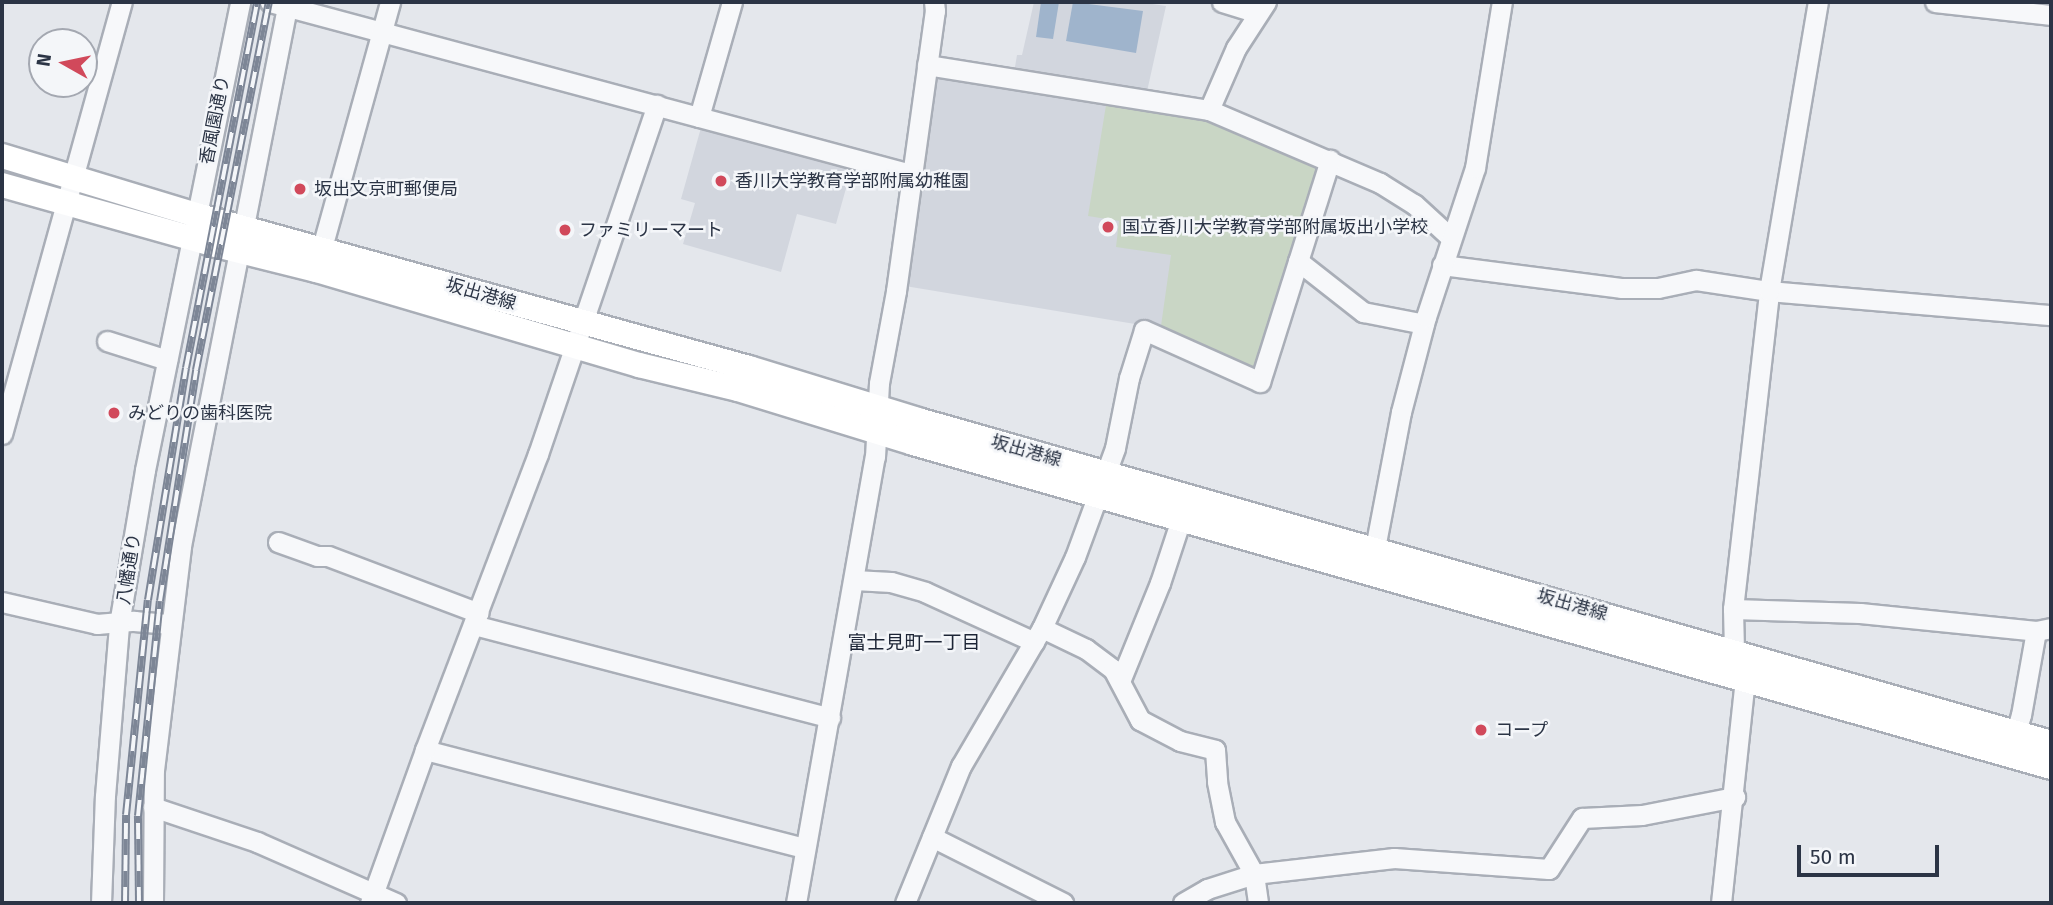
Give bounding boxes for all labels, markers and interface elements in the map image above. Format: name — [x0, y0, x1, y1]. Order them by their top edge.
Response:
north arrow — [28, 28, 98, 98]
text: N — [31, 52, 56, 68]
street label: 香風園通り — [196, 74, 234, 166]
place label: 香川大学教育学部附属幼稚園 — [735, 170, 969, 192]
marker: 香川大学教育学部附属幼稚園 — [713, 173, 729, 189]
place label: 坂出文京町郵便局 — [314, 178, 458, 200]
marker: 坂出文京町郵便局 — [292, 181, 308, 197]
place label: 国立香川大学教育学部附属坂出小学校 — [1122, 216, 1428, 238]
place label: ファミリーマート — [579, 219, 723, 241]
marker: 国立香川大学教育学部附属坂出小学校 — [1100, 219, 1116, 235]
marker: ファミリーマート — [557, 222, 573, 238]
street label: 坂出港線 — [443, 274, 519, 314]
place label: みどりの歯科医院 — [128, 402, 272, 424]
marker: みどりの歯科医院 — [106, 405, 122, 421]
street label: 坂出港線 — [988, 431, 1064, 471]
street label: 八幡通り — [113, 532, 145, 606]
street label: 坂出港線 — [1534, 585, 1610, 625]
district label: 富士見町一丁目 — [848, 632, 980, 654]
place label: コープ — [1495, 719, 1549, 741]
marker: コープ — [1473, 722, 1489, 738]
scale bar — [1801, 832, 1943, 876]
text: 50 m — [1810, 844, 1856, 870]

